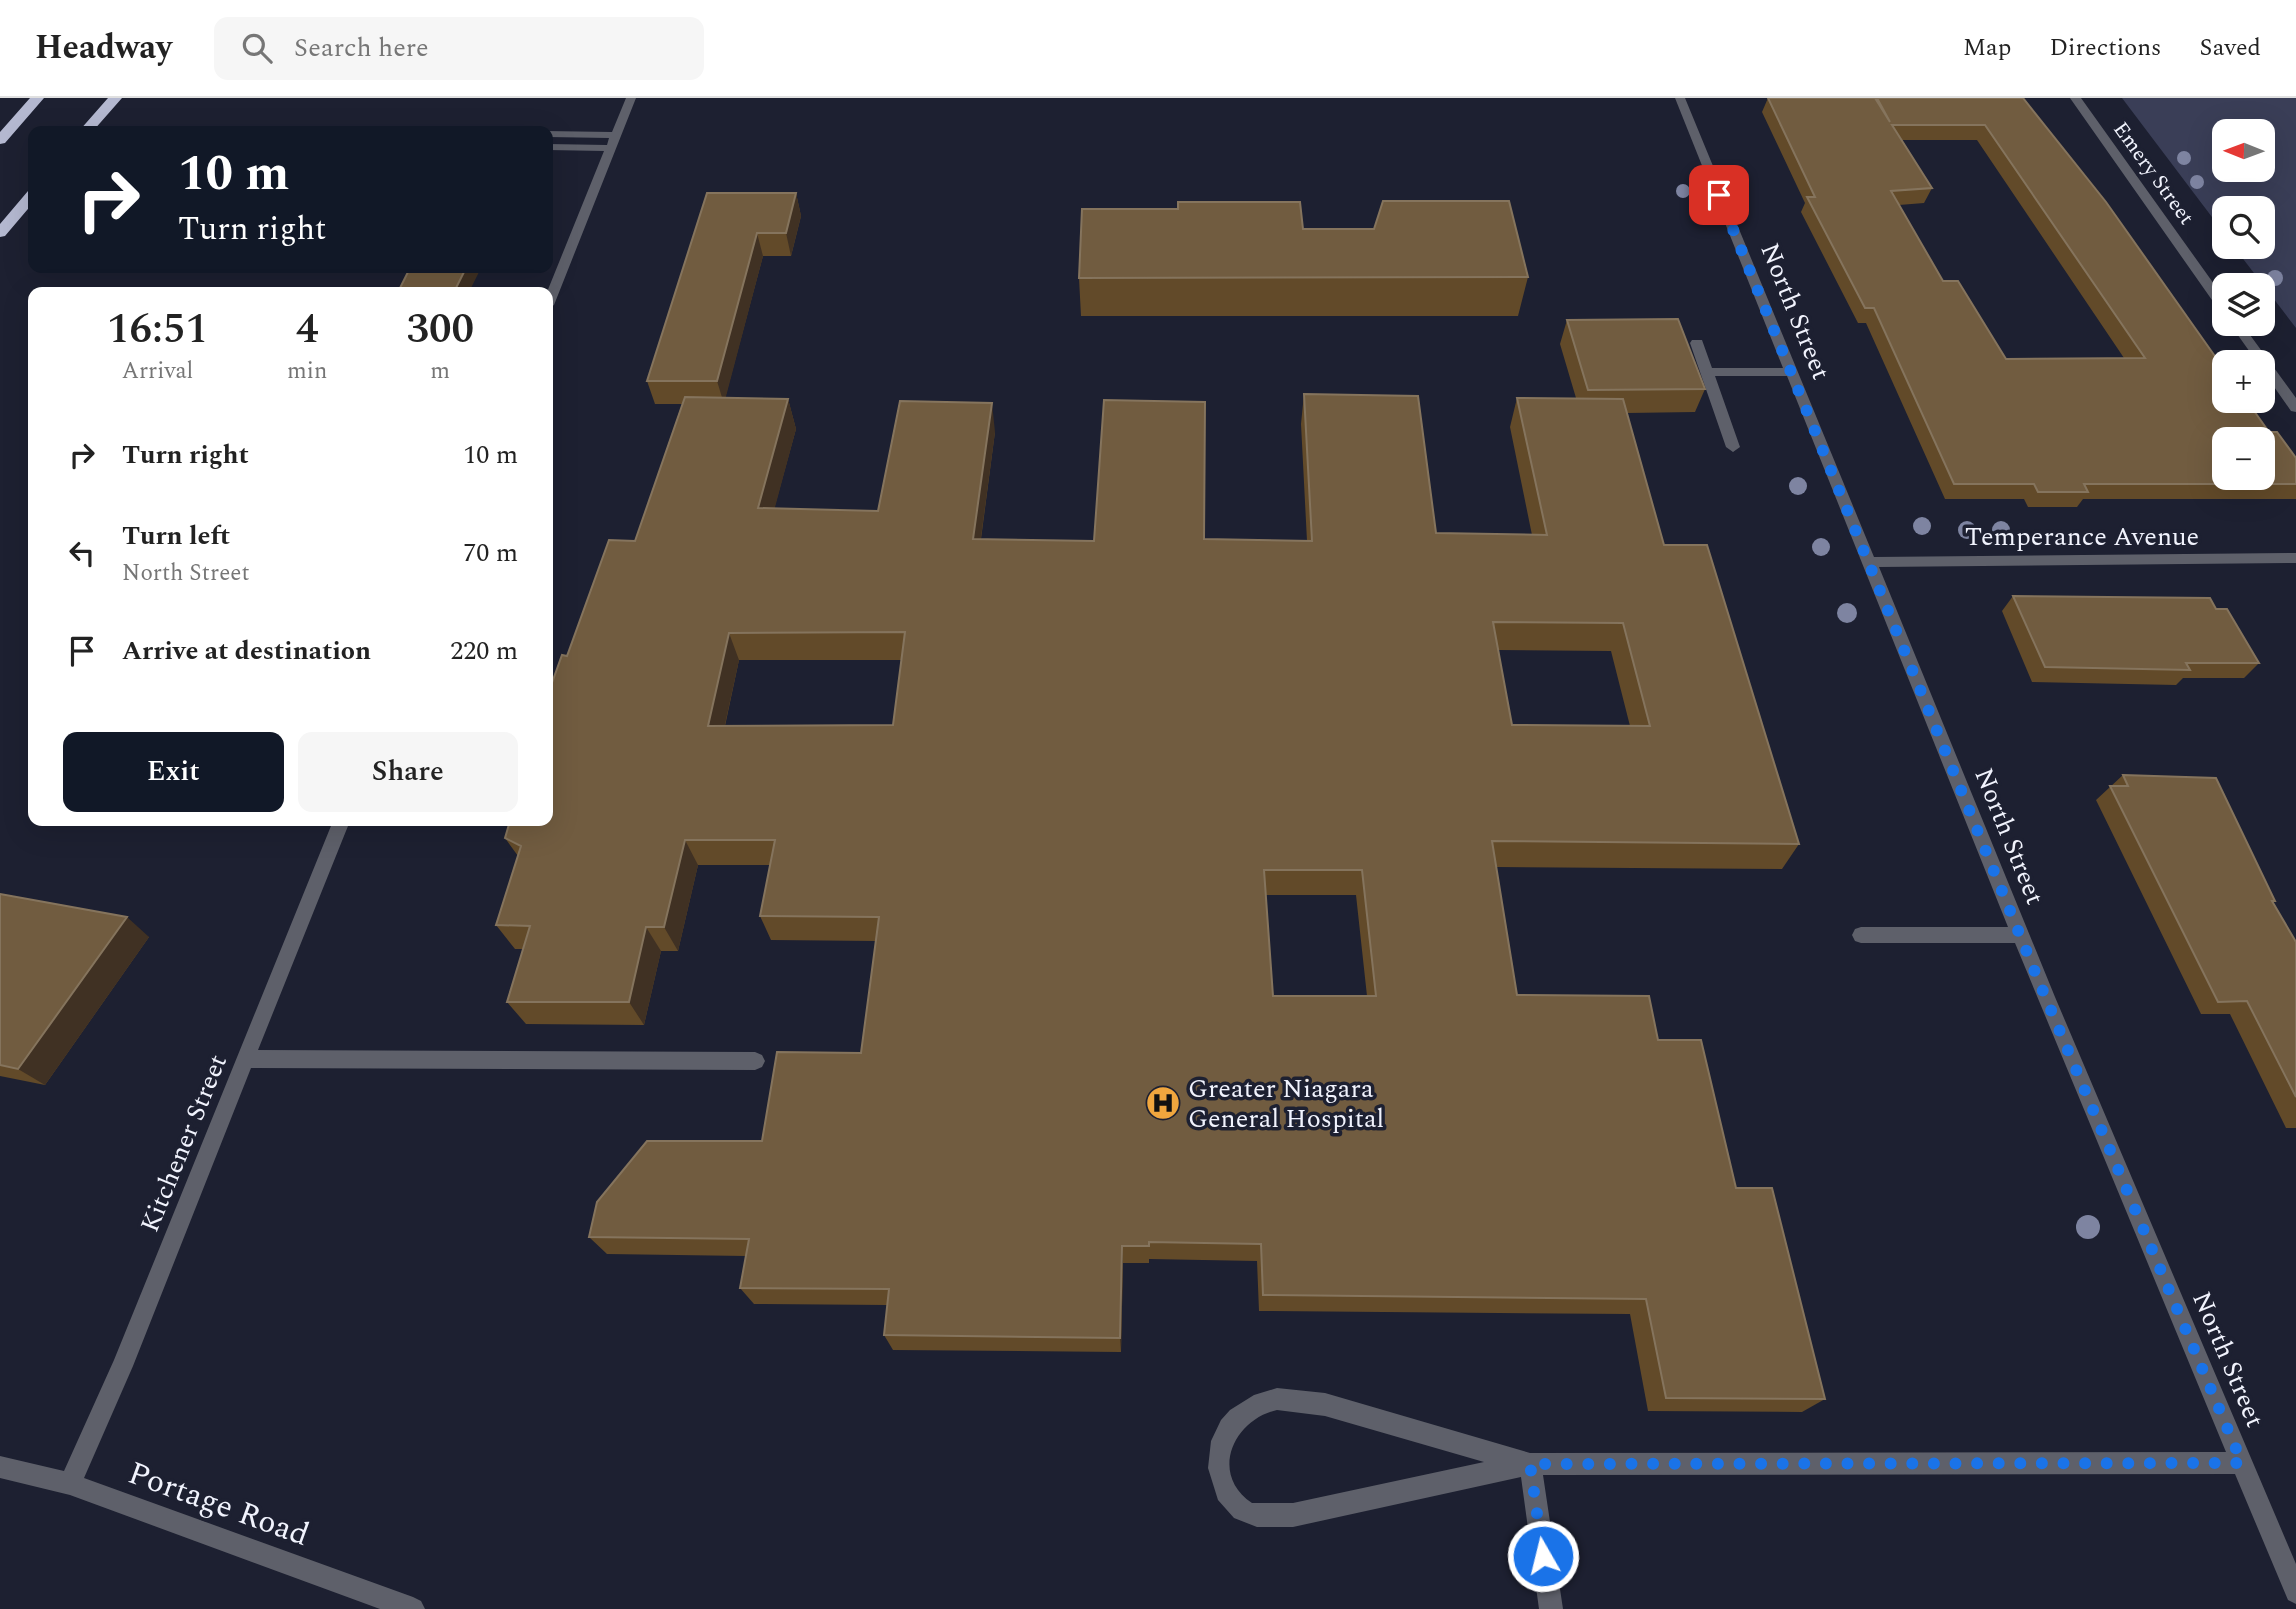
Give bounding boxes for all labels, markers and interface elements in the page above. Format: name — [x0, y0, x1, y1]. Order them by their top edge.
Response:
search box — [214, 17, 704, 80]
text: Headway — [35, 23, 172, 73]
text: Search here — [294, 28, 429, 68]
icon: search — [238, 29, 276, 67]
text: Map — [1963, 30, 2011, 66]
text: Directions — [2049, 30, 2161, 66]
text: Saved — [2199, 30, 2261, 66]
street label: Emery Street — [2105, 115, 2202, 232]
north arrow — [2212, 119, 2275, 182]
map controls — [2212, 119, 2275, 490]
text: 10 m — [178, 137, 289, 212]
icon: right — [63, 154, 154, 245]
pin — [1689, 165, 1749, 225]
icon: arrive — [1700, 176, 1738, 214]
button: search — [2212, 196, 2275, 259]
text: Turn right — [178, 205, 326, 254]
street label: North Street — [1750, 237, 1841, 386]
button: layers — [2212, 273, 2275, 336]
text: 16:51 — [107, 298, 208, 361]
text: 4 — [296, 298, 318, 361]
text: 300 — [406, 298, 474, 361]
button: + — [2212, 350, 2275, 413]
text: Arrival — [122, 354, 193, 389]
text: min — [287, 354, 327, 389]
text: m — [430, 354, 450, 389]
button: − — [2212, 427, 2275, 490]
text: Turn right — [122, 435, 249, 475]
text: 10 m — [463, 435, 518, 475]
icon: right — [63, 436, 101, 474]
text: Turn left — [122, 516, 230, 556]
street label: Temperance Avenue — [1965, 517, 2199, 557]
text: 70 m — [463, 533, 518, 573]
icon: left — [63, 534, 101, 572]
text: North Street — [122, 556, 250, 591]
text: Arrive at destination — [122, 631, 371, 671]
text: 220 m — [450, 631, 518, 671]
icon: arrive — [63, 632, 101, 670]
button: Exit — [63, 732, 284, 812]
button: Share — [298, 732, 518, 812]
street label: North Street — [1964, 762, 2055, 911]
street label: Kitchener Street — [130, 1048, 238, 1238]
place label: Greater Niagara General Hospital — [1188, 1069, 1384, 1139]
hospital icon: Greater Niagara General Hospital — [1144, 1084, 1182, 1122]
street label: North Street — [2181, 1285, 2275, 1434]
street label: Portage Road — [121, 1449, 316, 1560]
position arrow — [1506, 1519, 1580, 1593]

